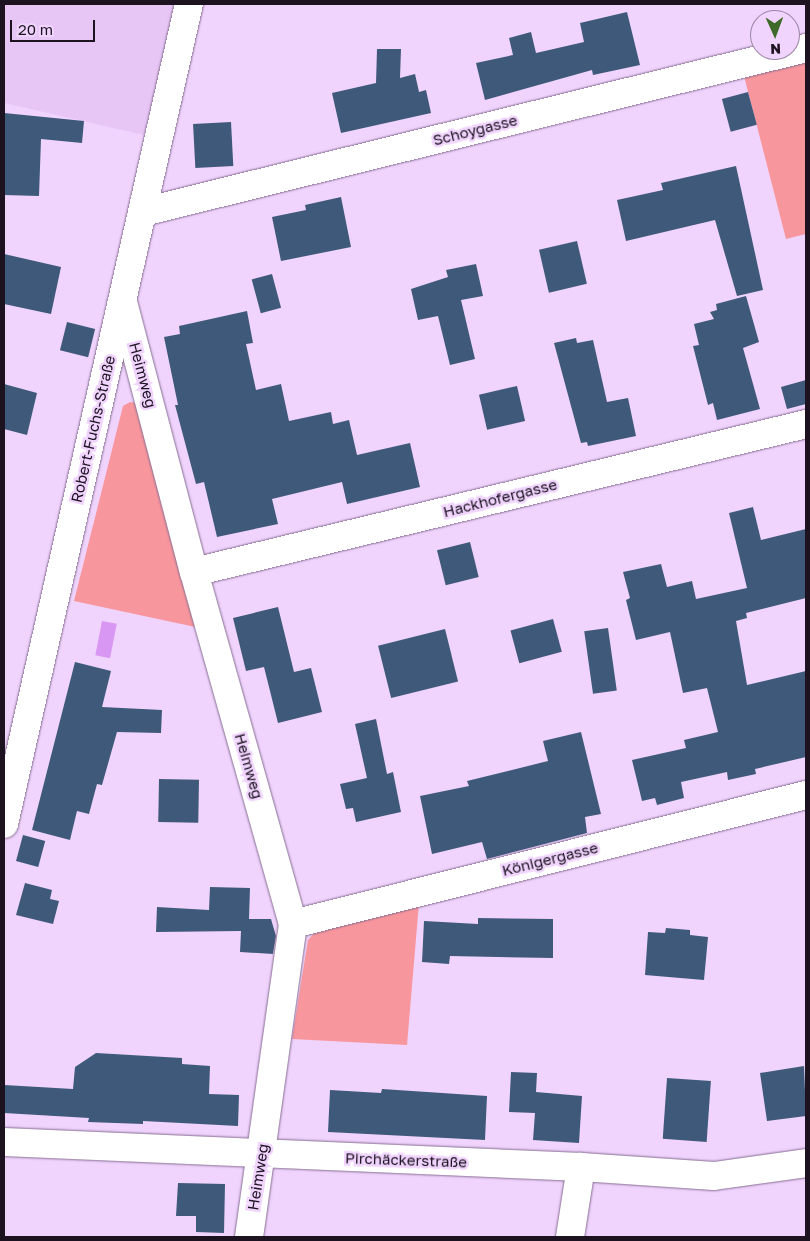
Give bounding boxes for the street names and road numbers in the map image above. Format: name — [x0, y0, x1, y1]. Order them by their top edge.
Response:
street label: Schoygasse — [431, 111, 519, 149]
street label: Heimweg — [126, 340, 160, 410]
street label: Robert-Fuchs-Straße — [67, 354, 119, 504]
street label: Hackhofergasse — [441, 475, 559, 521]
street label: Heimweg — [231, 731, 267, 801]
street label: Königergasse — [500, 838, 600, 880]
street label: Heimweg — [244, 1142, 272, 1212]
street label: Pirchäckerstraße — [345, 1149, 467, 1171]

